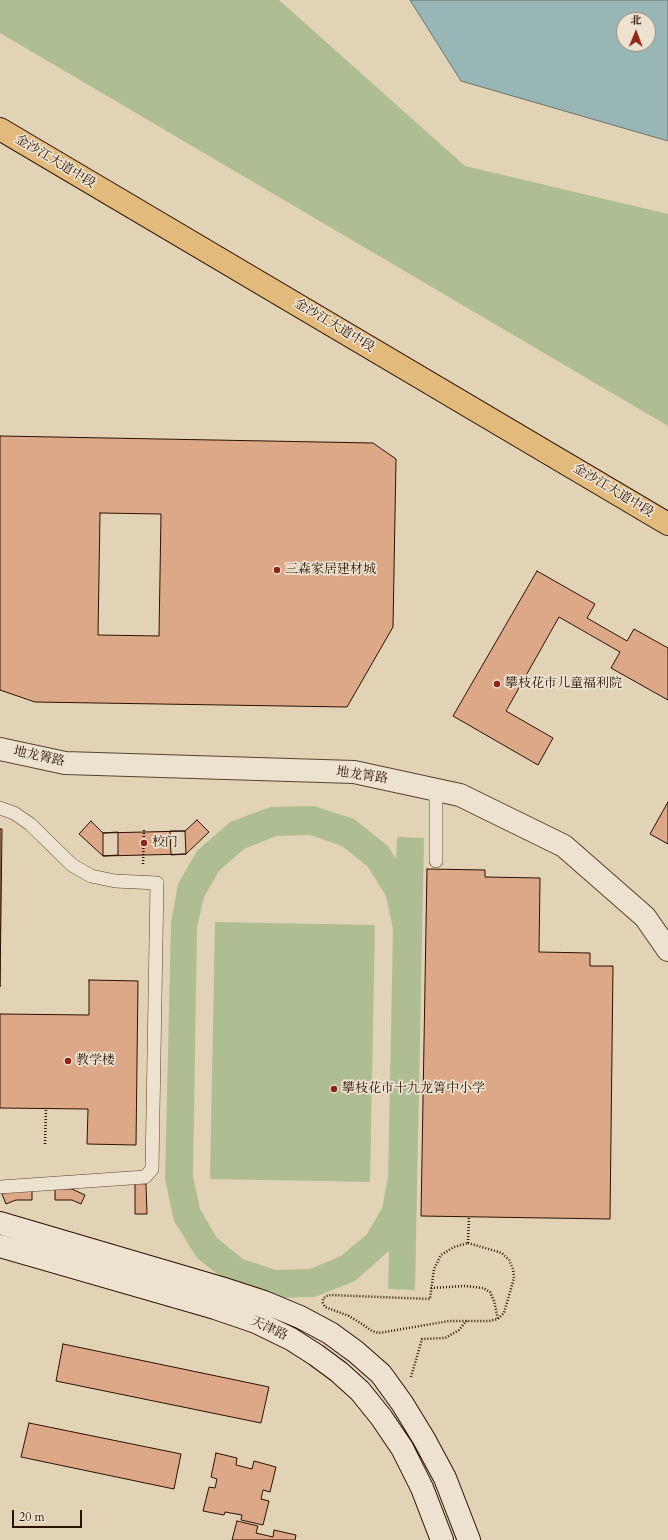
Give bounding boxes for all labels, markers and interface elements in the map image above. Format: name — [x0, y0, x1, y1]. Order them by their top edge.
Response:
north arrow — [616, 12, 656, 52]
text: 北 — [631, 13, 642, 28]
street label: 金沙江大道中段 — [12, 132, 98, 192]
street label: 金沙江大道中段 — [291, 296, 377, 356]
street label: 金沙江大道中段 — [570, 461, 656, 521]
place label: 三森家居建材城 — [285, 562, 376, 578]
marker: 三森家居建材城 — [272, 565, 282, 575]
place label: 攀枝花市儿童福利院 — [505, 676, 622, 692]
marker: 攀枝花市儿童福利院 — [492, 679, 502, 689]
street label: 地龙箐路 — [12, 744, 66, 770]
street label: 地龙箐路 — [335, 765, 389, 787]
place label: 校门 — [152, 835, 178, 851]
marker: 校门 — [139, 838, 149, 848]
place label: 教学楼 — [76, 1053, 115, 1069]
marker: 教学楼 — [63, 1056, 73, 1066]
place label: 攀枝花市十九龙箐中小学 — [342, 1081, 485, 1097]
marker: 攀枝花市十九龙箐中小学 — [329, 1084, 339, 1094]
street label: 天津路 — [248, 1314, 290, 1344]
scale bar — [14, 1502, 84, 1528]
text: 20 m — [19, 1509, 45, 1525]

